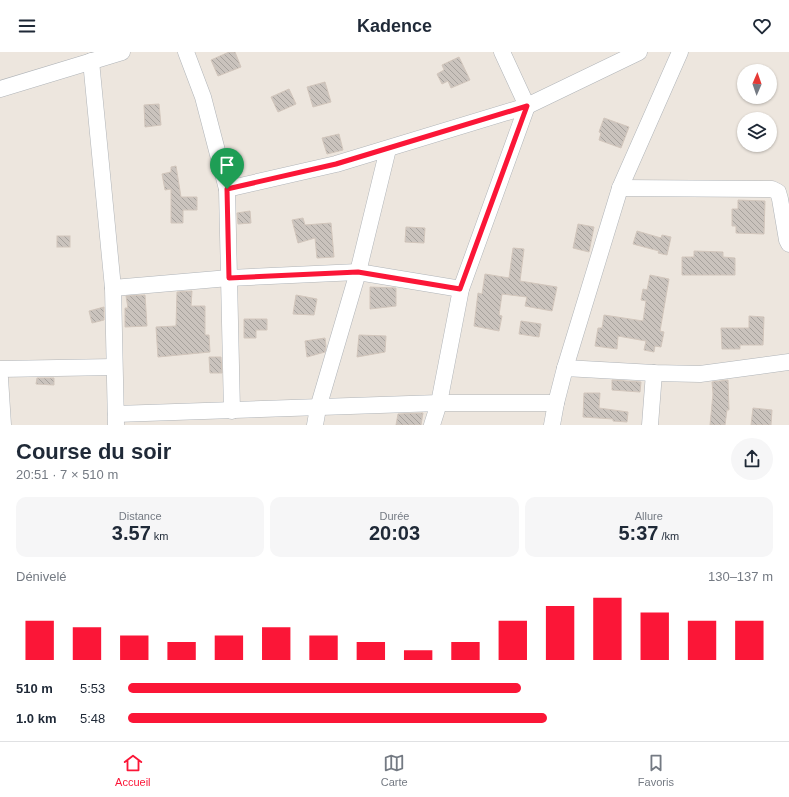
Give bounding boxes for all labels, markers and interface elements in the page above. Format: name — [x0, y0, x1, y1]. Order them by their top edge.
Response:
icon: menu — [16, 15, 38, 37]
icon: heart — [751, 15, 773, 37]
text: Kadence — [357, 16, 432, 36]
north arrow — [737, 64, 777, 104]
map controls — [737, 64, 777, 152]
button: layers — [737, 112, 777, 152]
pin — [210, 148, 244, 189]
icon: arrive — [216, 154, 238, 176]
button: share — [731, 438, 773, 480]
text: Course du soir — [16, 439, 171, 464]
text: 20:51 · 7 × 510 m — [16, 467, 118, 482]
text: Distance — [119, 510, 162, 522]
text: Durée — [380, 510, 409, 522]
text: Allure — [635, 510, 663, 522]
text: 3.57 — [112, 522, 151, 544]
text: 20:03 — [369, 522, 420, 544]
text: 5:37 — [618, 522, 658, 544]
text: km — [151, 530, 169, 542]
text: /km — [658, 530, 679, 542]
text: Dénivelé — [16, 569, 67, 584]
text: 130–137 m — [708, 569, 773, 584]
text: 510 m — [16, 681, 53, 696]
text: 5:53 — [80, 681, 105, 696]
text: 1.0 km — [16, 711, 56, 726]
text: 5:48 — [80, 711, 105, 726]
tab: Accueil — [115, 752, 151, 788]
tab: Carte — [381, 752, 408, 788]
tab: Favoris — [638, 752, 674, 788]

